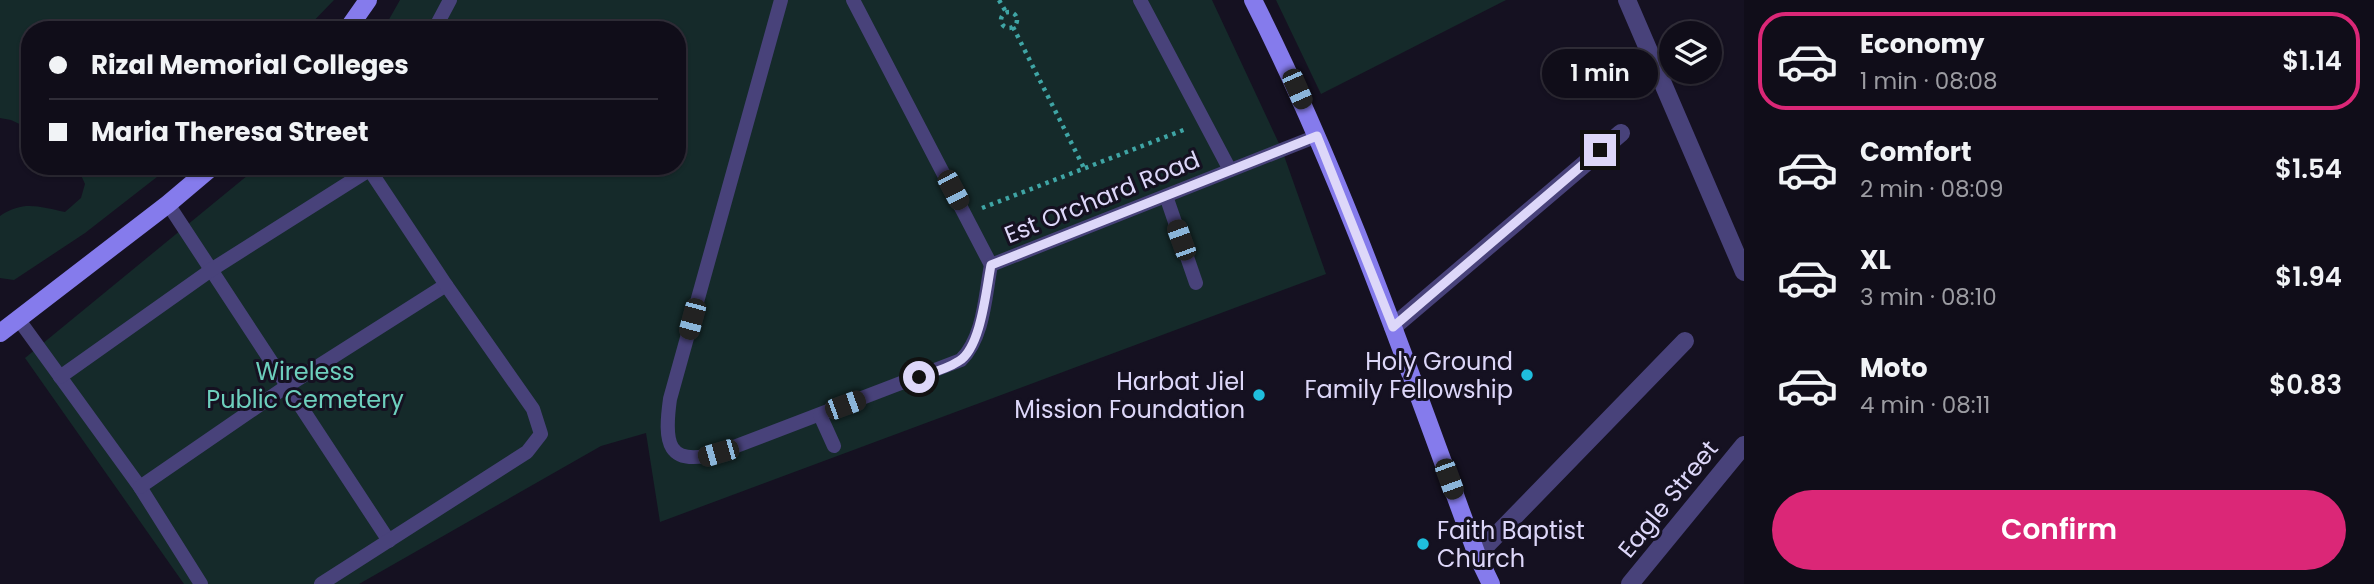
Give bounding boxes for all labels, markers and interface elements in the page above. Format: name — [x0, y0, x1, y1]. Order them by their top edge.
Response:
map controls — [1659, 21, 1722, 84]
button: layers — [1659, 21, 1722, 84]
text: Economy — [1860, 26, 1984, 62]
icon: car — [1776, 30, 1839, 93]
text: $1.14 — [2282, 43, 2342, 79]
text: Rizal Memorial Colleges — [91, 47, 409, 83]
callout: 1 min — [1542, 48, 1658, 97]
text: 1 min — [1570, 57, 1630, 89]
text: 1 min · 08:08 — [1860, 65, 1998, 97]
car — [1279, 66, 1316, 112]
text: Maria Theresa Street — [91, 114, 368, 150]
route end — [1584, 134, 1616, 166]
text: Comfort — [1860, 134, 1972, 170]
icon: car — [1776, 138, 1839, 201]
street label: Est Orchard Road — [999, 143, 1205, 251]
text: $1.54 — [2275, 151, 2342, 187]
car — [934, 167, 973, 213]
text: 2 min · 08:09 — [1860, 173, 2003, 205]
car — [1164, 217, 1199, 263]
text: XL — [1860, 242, 1891, 278]
icon: car — [1776, 246, 1839, 309]
text: $1.94 — [2275, 259, 2342, 295]
text: 3 min · 08:10 — [1860, 281, 1997, 313]
car — [677, 296, 708, 342]
place label: Holy Ground Family Fellowship — [1304, 345, 1513, 406]
text: Moto — [1860, 350, 1928, 386]
icon: car — [1776, 354, 1839, 417]
park label: Wireless Public Cemetery — [206, 355, 404, 416]
route start — [903, 361, 935, 393]
place label: Harbat Jiel Mission Foundation — [1014, 365, 1245, 426]
marker: Holy Ground Family Fellowship — [1519, 367, 1535, 383]
text: $0.83 — [2269, 367, 2342, 403]
marker: Harbat Jiel Mission Foundation — [1251, 387, 1267, 403]
car — [822, 388, 869, 422]
text: 4 min · 08:11 — [1860, 389, 1990, 421]
street label: Eagle Street — [1610, 433, 1726, 565]
car — [695, 437, 742, 469]
car — [1432, 456, 1467, 502]
button: Confirm — [1772, 490, 2346, 570]
place label: Faith Baptist Church — [1437, 514, 1585, 575]
marker: Faith Baptist Church — [1415, 536, 1431, 552]

